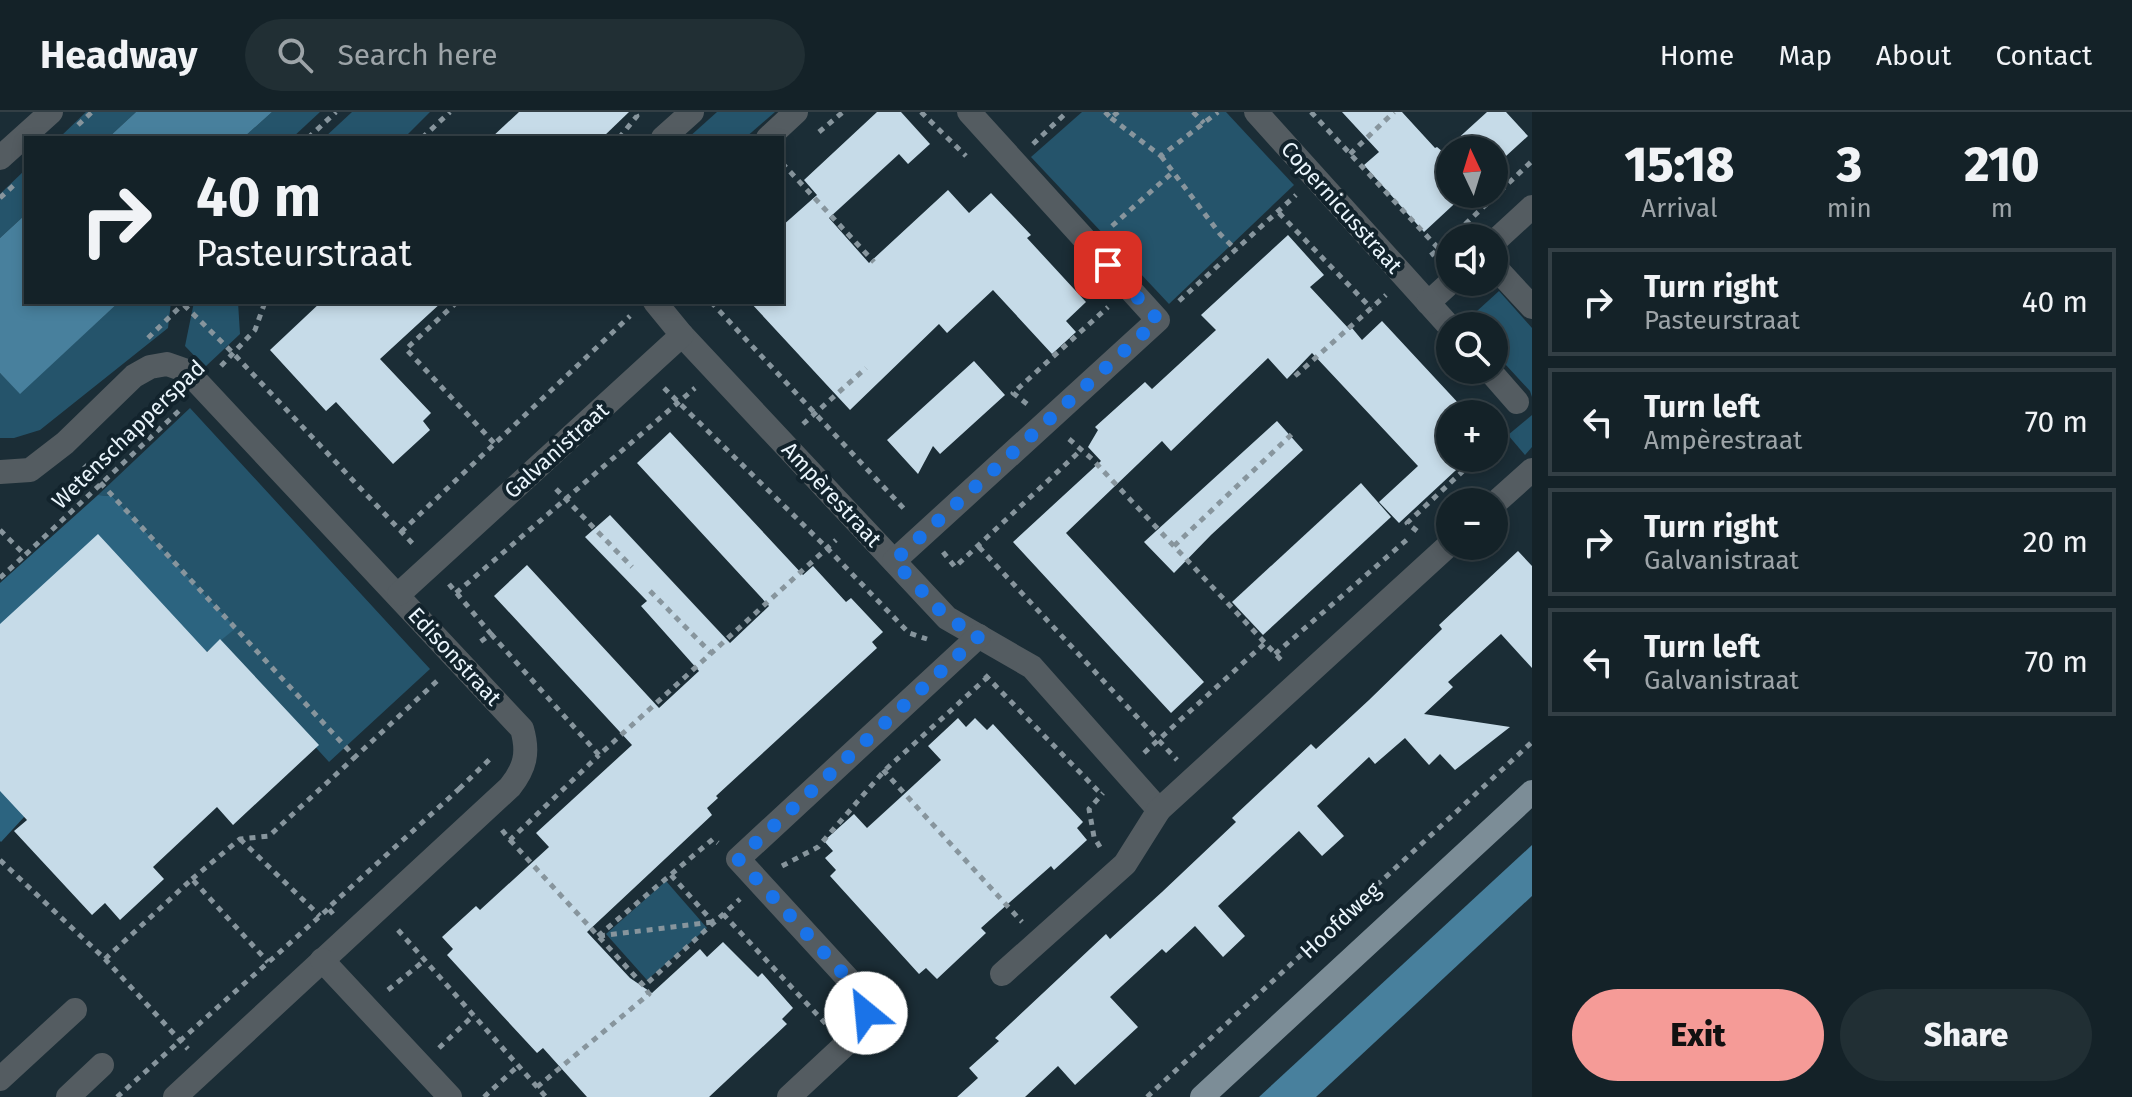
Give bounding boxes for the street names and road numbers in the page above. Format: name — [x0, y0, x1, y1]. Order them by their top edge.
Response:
street label: Copernicusstraat — [1275, 136, 1408, 279]
street label: Wetenschapperspad — [46, 354, 211, 514]
street label: Galvanistraat — [499, 396, 614, 504]
street label: Ampèrestraat — [776, 436, 887, 553]
street label: Edisonstraat — [402, 602, 507, 711]
street label: Hoofdweg — [1295, 876, 1387, 964]

